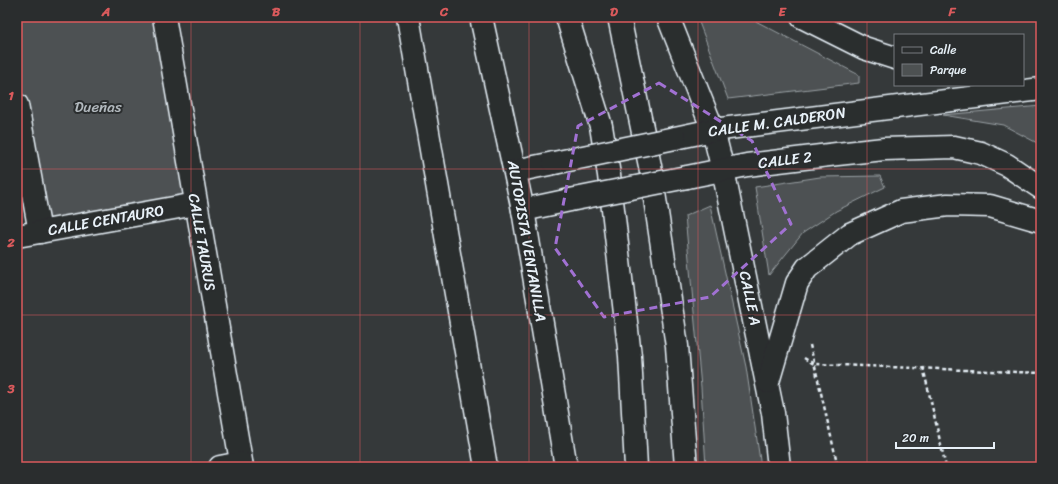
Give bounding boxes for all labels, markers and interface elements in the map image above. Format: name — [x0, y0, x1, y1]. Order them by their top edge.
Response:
text: A — [101, 0, 110, 23]
text: B — [272, 0, 281, 23]
text: C — [439, 0, 449, 23]
text: D — [610, 0, 618, 23]
text: E — [778, 0, 787, 23]
text: F — [947, 0, 956, 23]
legend — [894, 34, 1024, 86]
text: Calle — [930, 39, 957, 61]
text: Parque — [930, 59, 967, 81]
text: 1 — [8, 84, 14, 107]
park label: Dueñas — [74, 94, 122, 120]
street label: CALLE M. CALDERON — [707, 99, 848, 145]
street label: CALLE 2 — [757, 144, 814, 176]
street label: AUTOPISTA VENTANILLA — [500, 157, 554, 324]
street label: CALLE TAURUS — [181, 191, 223, 293]
street label: CALLE CENTAURO — [46, 197, 166, 243]
text: 2 — [6, 231, 15, 254]
street label: CALLE A — [732, 268, 768, 328]
text: 3 — [6, 377, 15, 400]
scale bar — [896, 424, 994, 450]
text: 20 m — [902, 427, 929, 449]

